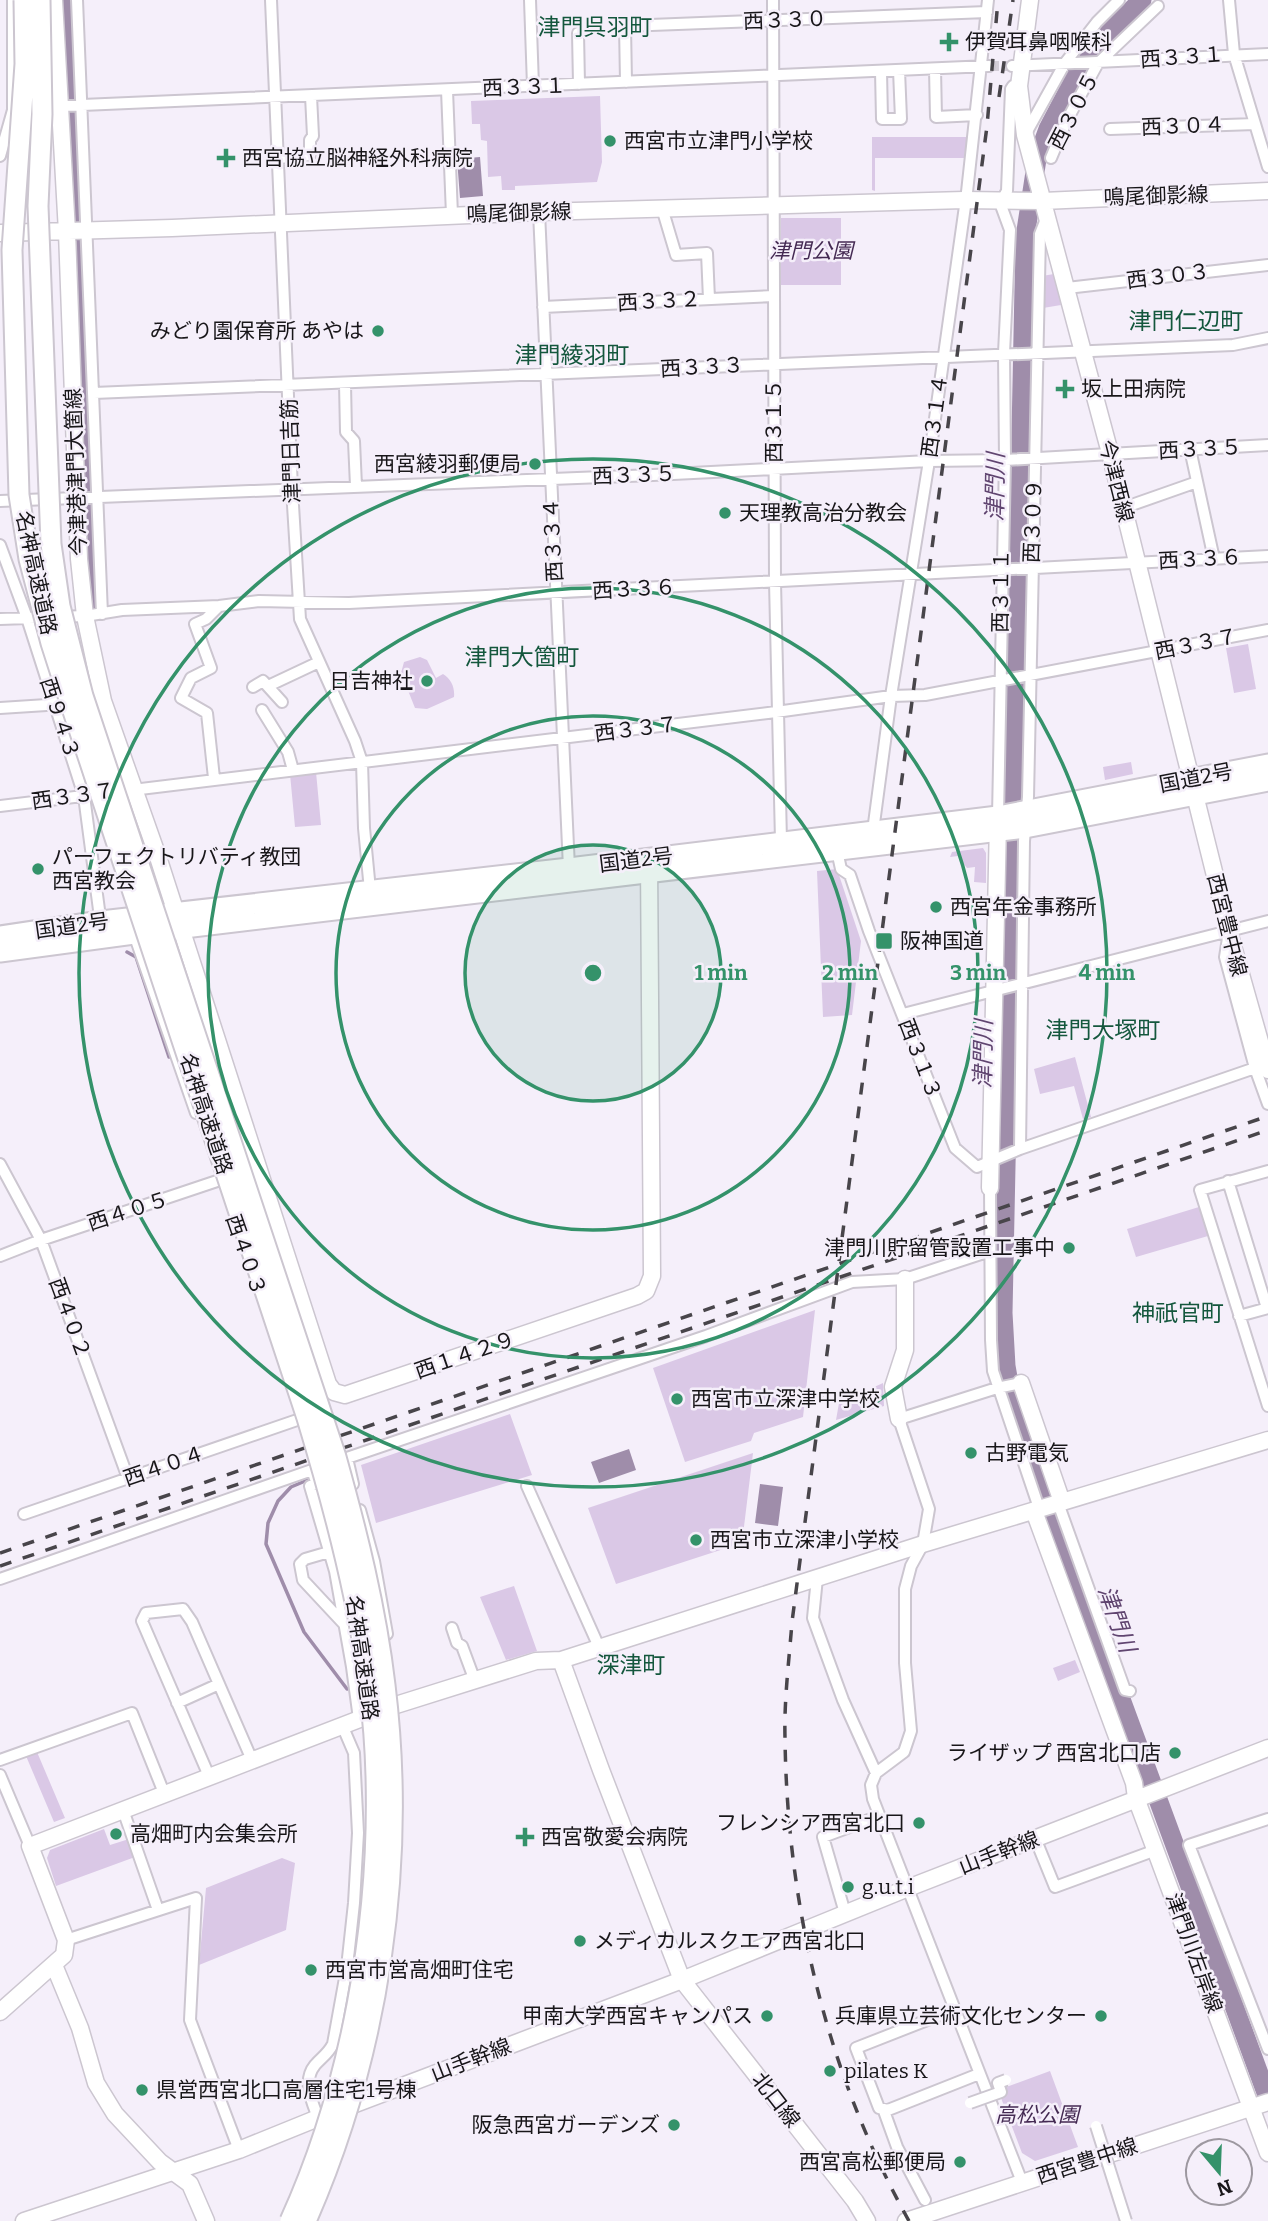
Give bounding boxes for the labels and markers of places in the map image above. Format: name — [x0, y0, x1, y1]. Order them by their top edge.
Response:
place label: 伊賀耳鼻咽喉科 — [965, 29, 1112, 55]
marker: 伊賀耳鼻咽喉科 — [939, 32, 959, 52]
place label: 西宮市立津門小学校 — [624, 128, 813, 154]
marker: 西宮市立津門小学校 — [602, 133, 618, 149]
place label: 西宮協立脳神経外科病院 — [242, 145, 473, 171]
marker: 西宮協立脳神経外科病院 — [216, 148, 236, 168]
place label: みどり園保育所 あやは — [150, 318, 364, 344]
marker: みどり園保育所 あやは — [370, 323, 386, 339]
place label: 坂上田病院 — [1081, 376, 1186, 402]
marker: 坂上田病院 — [1055, 379, 1075, 399]
place label: 西宮綾羽郵便局 — [374, 451, 521, 477]
marker: 西宮綾羽郵便局 — [527, 456, 543, 472]
place label: 天理教高治分教会 — [739, 500, 907, 526]
marker: 天理教高治分教会 — [717, 505, 733, 521]
place label: 日吉神社 — [329, 668, 413, 694]
marker: 日吉神社 — [419, 673, 435, 689]
place label: パーフェクトリバティ教団 西宮教会 — [52, 844, 301, 894]
marker: パーフェクトリバティ教団 西宮教会 — [30, 861, 46, 877]
place label: 西宮年金事務所 — [950, 894, 1097, 920]
marker: 西宮年金事務所 — [928, 899, 944, 915]
place label: 阪神国道 — [900, 928, 984, 954]
marker: 阪神国道 — [874, 931, 894, 951]
centre of rings — [581, 961, 605, 985]
place label: 津門川貯留管設置工事中 — [824, 1235, 1055, 1261]
marker: 津門川貯留管設置工事中 — [1061, 1240, 1077, 1256]
place label: 西宮市立深津中学校 — [691, 1386, 880, 1412]
marker: 西宮市立深津中学校 — [669, 1391, 685, 1407]
place label: 古野電気 — [985, 1440, 1069, 1466]
marker: 古野電気 — [963, 1445, 979, 1461]
place label: 西宮市立深津小学校 — [710, 1527, 899, 1553]
marker: 西宮市立深津小学校 — [688, 1532, 704, 1548]
place label: ライザップ 西宮北口店 — [947, 1740, 1161, 1766]
marker: ライザップ 西宮北口店 — [1167, 1745, 1183, 1761]
place label: フレンシア西宮北口 — [716, 1810, 905, 1836]
marker: フレンシア西宮北口 — [911, 1815, 927, 1831]
place label: 高畑町内会集会所 — [130, 1821, 298, 1847]
place label: 西宮敬愛会病院 — [541, 1824, 688, 1850]
marker: 高畑町内会集会所 — [108, 1826, 124, 1842]
marker: 西宮敬愛会病院 — [515, 1827, 535, 1847]
place label: g.u.t.i — [862, 1874, 914, 1900]
marker: g.u.t.i — [840, 1879, 856, 1895]
place label: メディカルスクエア西宮北口 — [594, 1928, 866, 1954]
marker: メディカルスクエア西宮北口 — [572, 1933, 588, 1949]
place label: 西宮市営高畑町住宅 — [325, 1957, 514, 1983]
marker: 西宮市営高畑町住宅 — [303, 1962, 319, 1978]
place label: 甲南大学西宮キャンパス — [522, 2003, 753, 2029]
place label: 兵庫県立芸術文化センター — [835, 2003, 1087, 2029]
marker: 甲南大学西宮キャンパス — [759, 2008, 775, 2024]
marker: 兵庫県立芸術文化センター — [1093, 2008, 1109, 2024]
place label: pilates K — [844, 2058, 928, 2084]
marker: pilates K — [822, 2063, 838, 2079]
place label: 県営西宮北口高層住宅1号棟 — [156, 2077, 417, 2103]
marker: 県営西宮北口高層住宅1号棟 — [134, 2082, 150, 2098]
place label: 阪急西宮ガーデンズ — [471, 2112, 660, 2138]
marker: 阪急西宮ガーデンズ — [666, 2117, 682, 2133]
place label: 西宮高松郵便局 — [799, 2149, 946, 2175]
marker: 西宮高松郵便局 — [952, 2154, 968, 2170]

